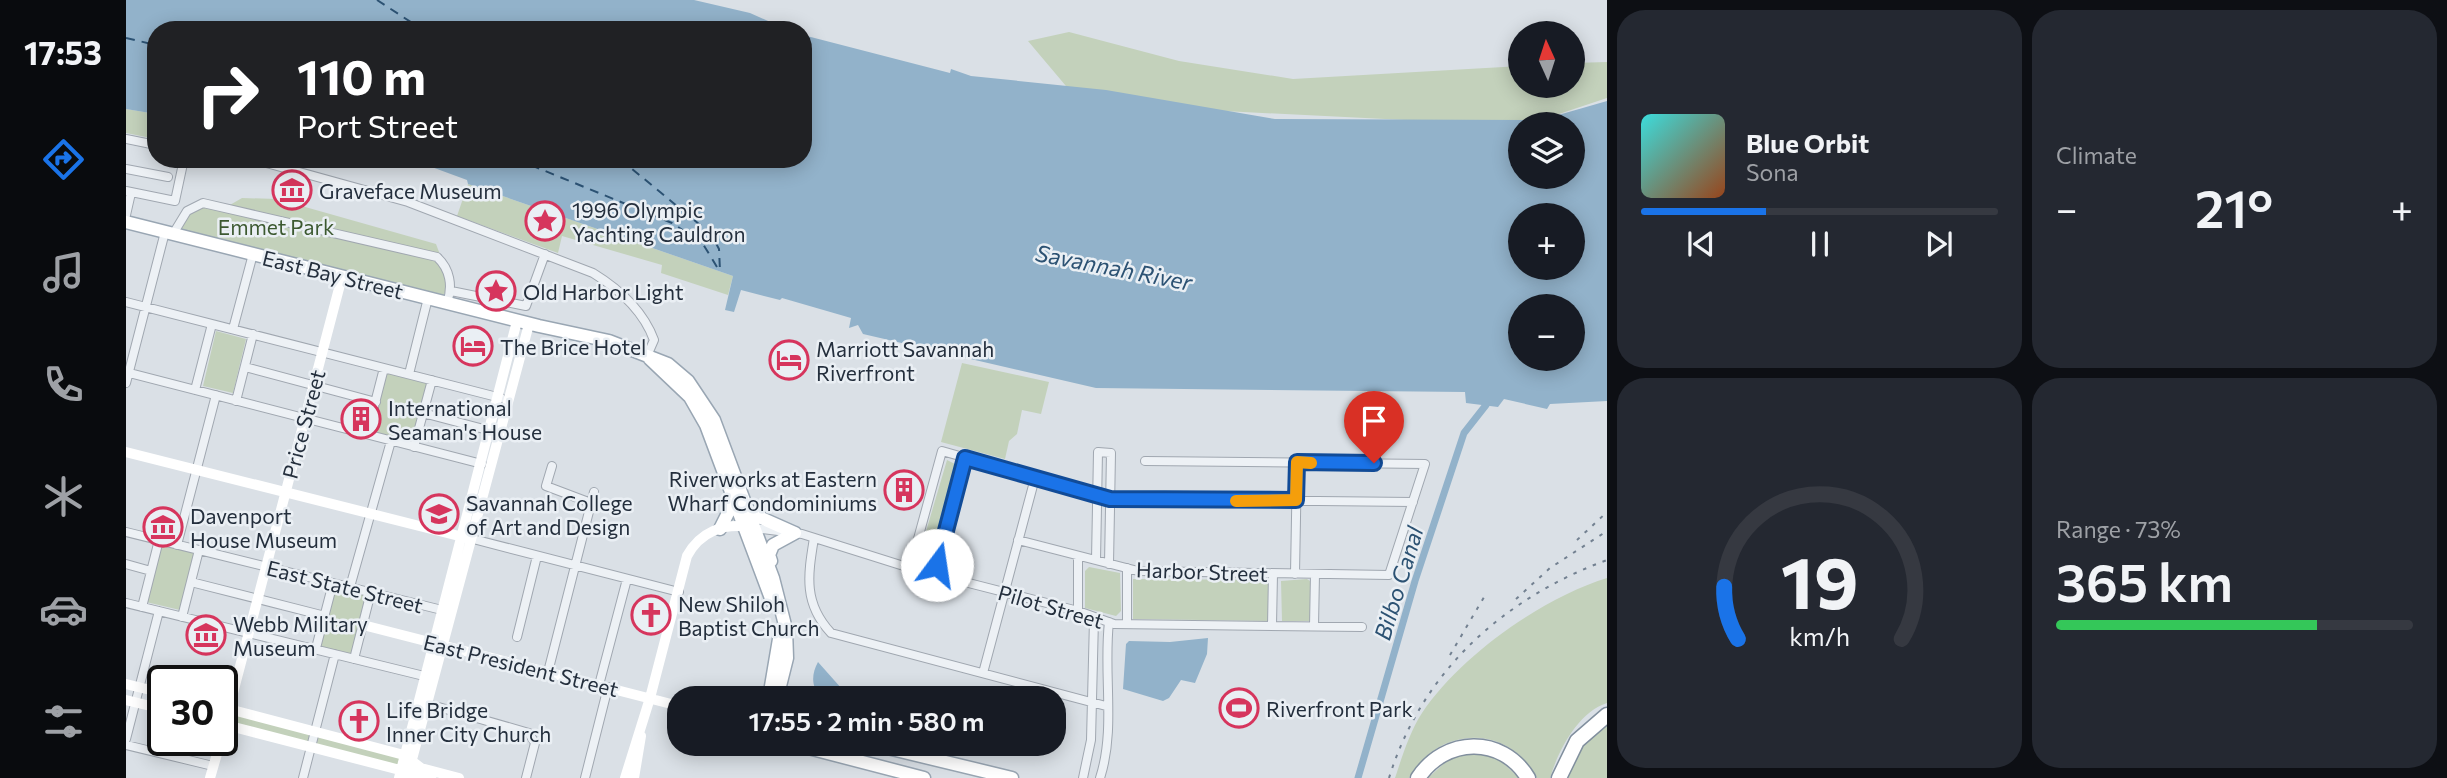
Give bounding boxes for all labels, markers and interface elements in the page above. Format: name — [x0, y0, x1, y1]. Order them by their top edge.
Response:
north arrow — [1508, 21, 1586, 98]
map controls — [1508, 21, 1585, 371]
text: 17:53 — [24, 32, 102, 72]
text: 110 m — [297, 45, 426, 105]
icon: right — [182, 49, 273, 140]
text: Port Street — [297, 105, 458, 145]
button: layers — [1508, 112, 1585, 189]
text: Blue Orbit — [1746, 127, 1869, 158]
icon: directions — [39, 135, 88, 184]
text: Climate — [2056, 141, 2137, 169]
text: Sona — [1746, 158, 1798, 186]
museum icon: Graveface Museum — [271, 169, 313, 211]
text: 21° — [2195, 175, 2273, 239]
place label: Graveface Museum — [319, 178, 502, 203]
text: − — [2056, 184, 2078, 231]
text: + — [2391, 184, 2413, 231]
place label: 1996 Olympic Yachting Cauldron — [572, 197, 746, 246]
place icon: 1996 Olympic Yachting Cauldron — [524, 200, 566, 242]
button: + — [1508, 203, 1585, 280]
park label: Emmet Park — [218, 214, 334, 239]
icon: previous — [1682, 225, 1720, 263]
icon: pause — [1801, 225, 1839, 263]
icon: next — [1920, 225, 1958, 263]
water label: Savannah River — [1033, 238, 1195, 296]
street label: East Bay Street — [260, 244, 406, 304]
icon: music — [39, 248, 88, 297]
place icon: Old Harbor Light — [475, 270, 517, 312]
place label: Old Harbor Light — [523, 279, 684, 304]
button: − — [1508, 294, 1585, 371]
hotel icon: The Brice Hotel — [452, 325, 494, 367]
place label: The Brice Hotel — [500, 334, 646, 359]
place label: Marriott Savannah Riverfront — [816, 336, 994, 385]
hotel icon: Marriott Savannah Riverfront — [768, 339, 810, 381]
icon: phone — [39, 360, 88, 409]
street label: Price Street — [276, 367, 330, 481]
pin — [1344, 391, 1404, 463]
place label: International Seaman's House — [388, 395, 542, 444]
building icon: International Seaman's House — [340, 398, 382, 440]
icon: arrive — [1355, 402, 1393, 440]
place label: Riverworks at Eastern Wharf Condominiums — [667, 466, 877, 515]
building icon: Riverworks at Eastern Wharf Condominiums — [883, 469, 925, 511]
icon: climate — [39, 472, 88, 521]
place label: Savannah College of Art and Design — [466, 490, 633, 539]
school or university icon: Savannah College of Art and Design — [418, 493, 460, 535]
place label: Davenport House Museum — [190, 503, 337, 552]
museum icon: Davenport House Museum — [142, 506, 184, 548]
text: Range · 73% — [2056, 515, 2181, 543]
water label: Bilbo Canal — [1367, 522, 1429, 643]
position arrow — [900, 528, 974, 602]
text: 19 — [1781, 535, 1858, 624]
text: 365 km — [2056, 549, 2233, 613]
street label: East State Street — [264, 554, 426, 618]
street label: Harbor Street — [1136, 556, 1268, 586]
street label: Pilot Street — [996, 579, 1106, 633]
icon: car — [39, 585, 88, 634]
place label: New Shiloh Baptist Church — [678, 591, 820, 640]
church icon: New Shiloh Baptist Church — [630, 594, 672, 636]
place label: Webb Military Museum — [233, 611, 368, 660]
museum icon: Webb Military Museum — [185, 614, 227, 656]
text: km/h — [1789, 621, 1850, 651]
street label: East President Street — [421, 629, 621, 701]
speed limit sign: 30 — [147, 665, 238, 756]
sports icon: Riverfront Park — [1218, 687, 1260, 729]
place label: Riverfront Park — [1266, 696, 1413, 721]
icon: filters — [39, 697, 88, 746]
place label: Life Bridge Inner City Church — [386, 697, 551, 746]
church icon: Life Bridge Inner City Church — [338, 700, 380, 742]
text: 17:55 · 2 min · 580 m — [749, 705, 984, 736]

